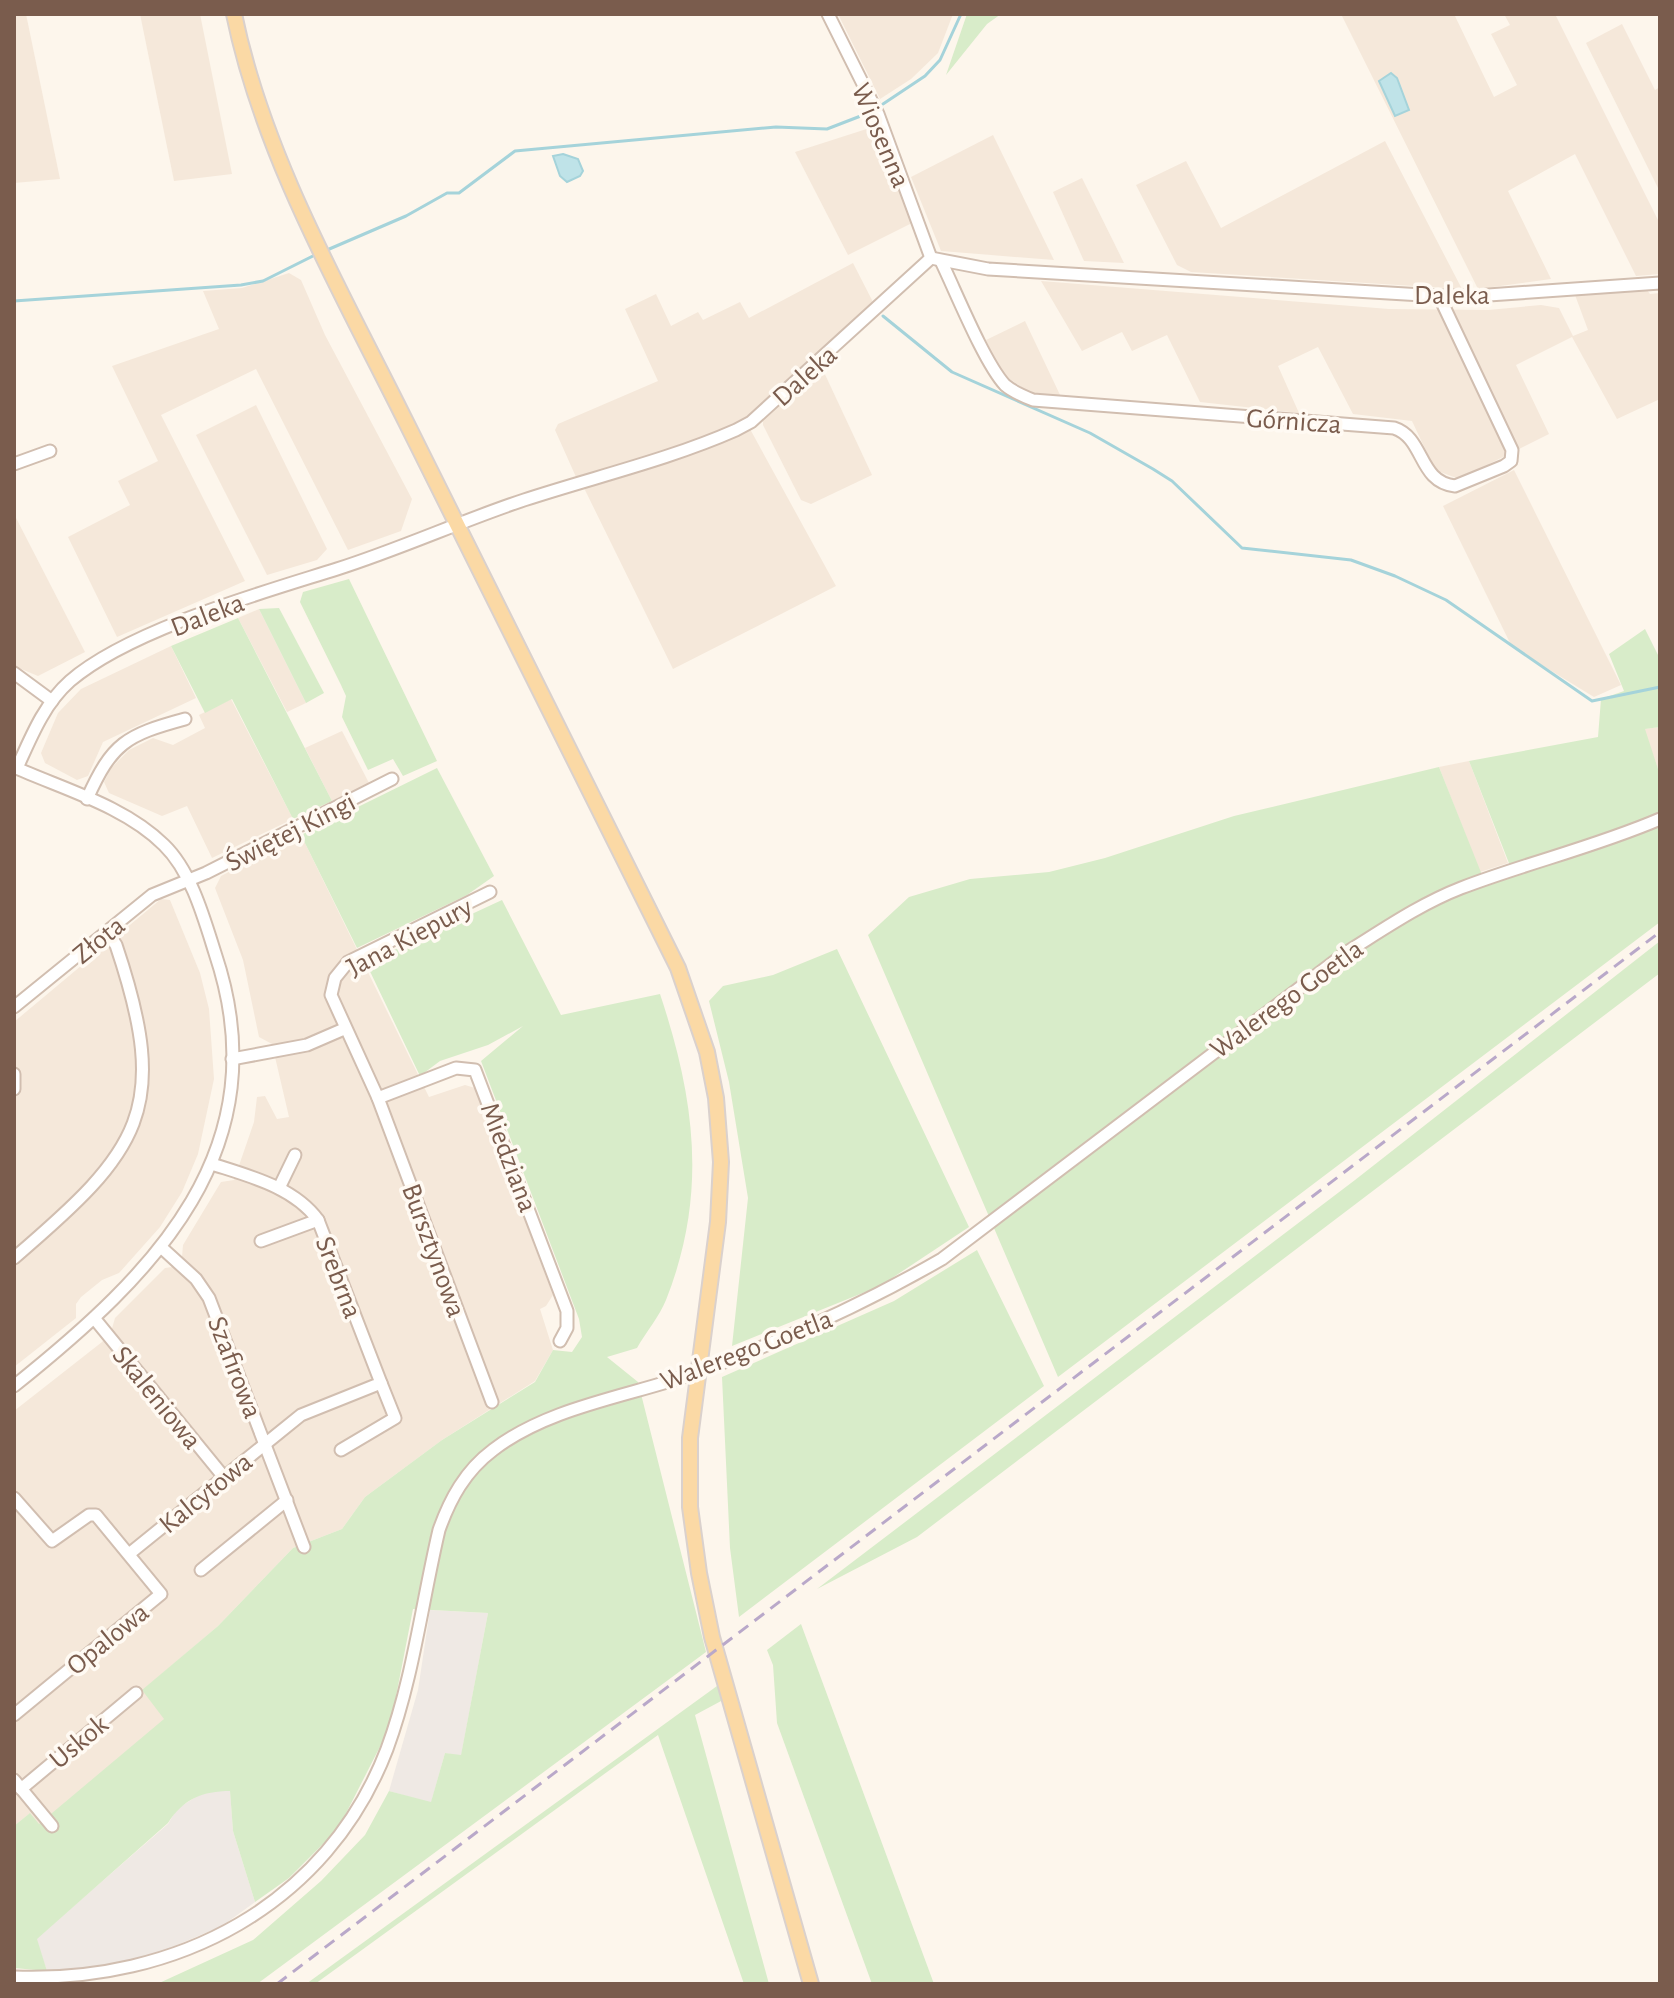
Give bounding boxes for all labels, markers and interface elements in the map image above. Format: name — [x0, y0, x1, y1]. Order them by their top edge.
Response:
street label: Wiosenna — [846, 80, 915, 192]
street label: Daleka — [1414, 282, 1490, 310]
street label: Daleka — [768, 341, 843, 412]
street label: Górnicza — [1245, 405, 1342, 439]
street label: Daleka — [167, 589, 248, 643]
street label: Świętej Kingi — [220, 785, 360, 877]
street label: Jana Kiepury — [343, 893, 477, 982]
street label: Złota — [68, 911, 131, 970]
street label: Walerego Goetla — [1205, 935, 1369, 1064]
street label: Miedziana — [475, 1099, 542, 1216]
street label: Bursztynowa — [396, 1180, 470, 1321]
street label: Srebrna — [310, 1233, 367, 1323]
street label: Walerego Goetla — [657, 1305, 837, 1396]
street label: Szafirowa — [202, 1313, 266, 1423]
street label: Skaleniowa — [107, 1341, 206, 1455]
street label: Kalcytowa — [154, 1448, 258, 1539]
street label: Opalowa — [62, 1598, 155, 1681]
street label: Uskok — [45, 1710, 114, 1775]

